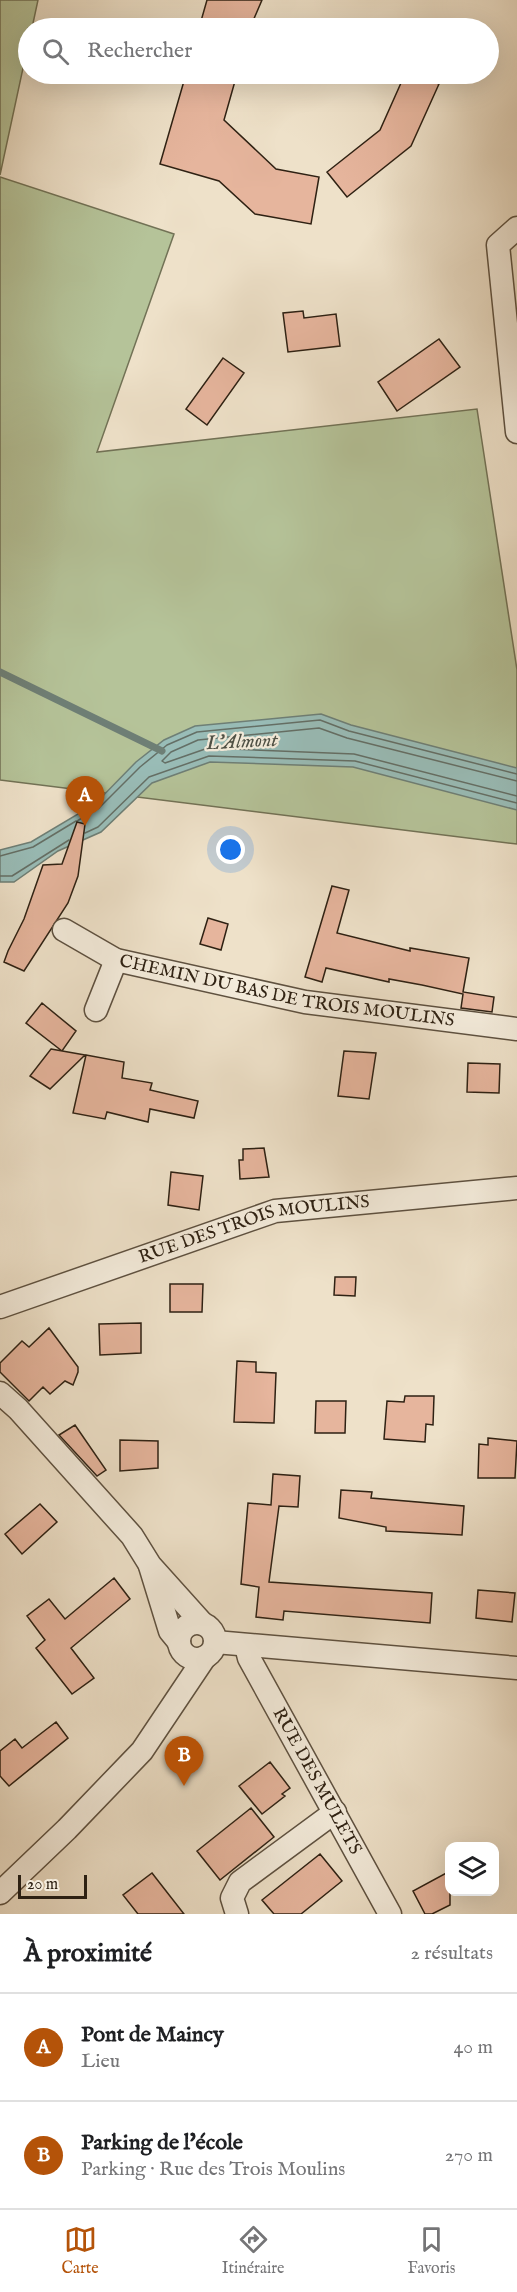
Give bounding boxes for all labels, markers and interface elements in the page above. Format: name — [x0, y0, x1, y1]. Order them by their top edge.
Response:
search box — [18, 18, 499, 84]
icon: search — [39, 35, 72, 68]
text: Rechercher — [87, 37, 192, 65]
water label: L'Almont — [205, 728, 280, 756]
pin: A — [66, 776, 104, 826]
your location — [216, 835, 245, 864]
street label: CHEMIN DU BAS DE TROIS MOULINS — [117, 950, 456, 1032]
street label: RUE DES TROIS MOULINS — [136, 1191, 371, 1269]
street label: RUE DES MULETS — [267, 1704, 367, 1859]
pin: B — [164, 1736, 204, 1786]
map controls — [445, 1842, 499, 1896]
button: layers — [445, 1842, 499, 1896]
scale bar — [18, 1872, 87, 1900]
text: 20 m — [27, 1875, 58, 1895]
text: À proximité — [24, 1937, 152, 1970]
text: 2 résultats — [410, 1941, 493, 1966]
text: Pont de Maincy — [81, 2021, 224, 2049]
text: A — [37, 2035, 50, 2060]
text: 40 m — [454, 2035, 493, 2060]
text: Lieu — [81, 2049, 120, 2074]
text: Parking de l'école — [81, 2129, 243, 2157]
text: B — [37, 2143, 50, 2168]
text: 270 m — [445, 2143, 493, 2168]
text: Parking · Rue des Trois Moulins — [81, 2157, 345, 2182]
tab: Carte — [62, 2223, 99, 2279]
tab: Itinéraire — [222, 2223, 284, 2279]
tab: Favoris — [407, 2223, 455, 2279]

